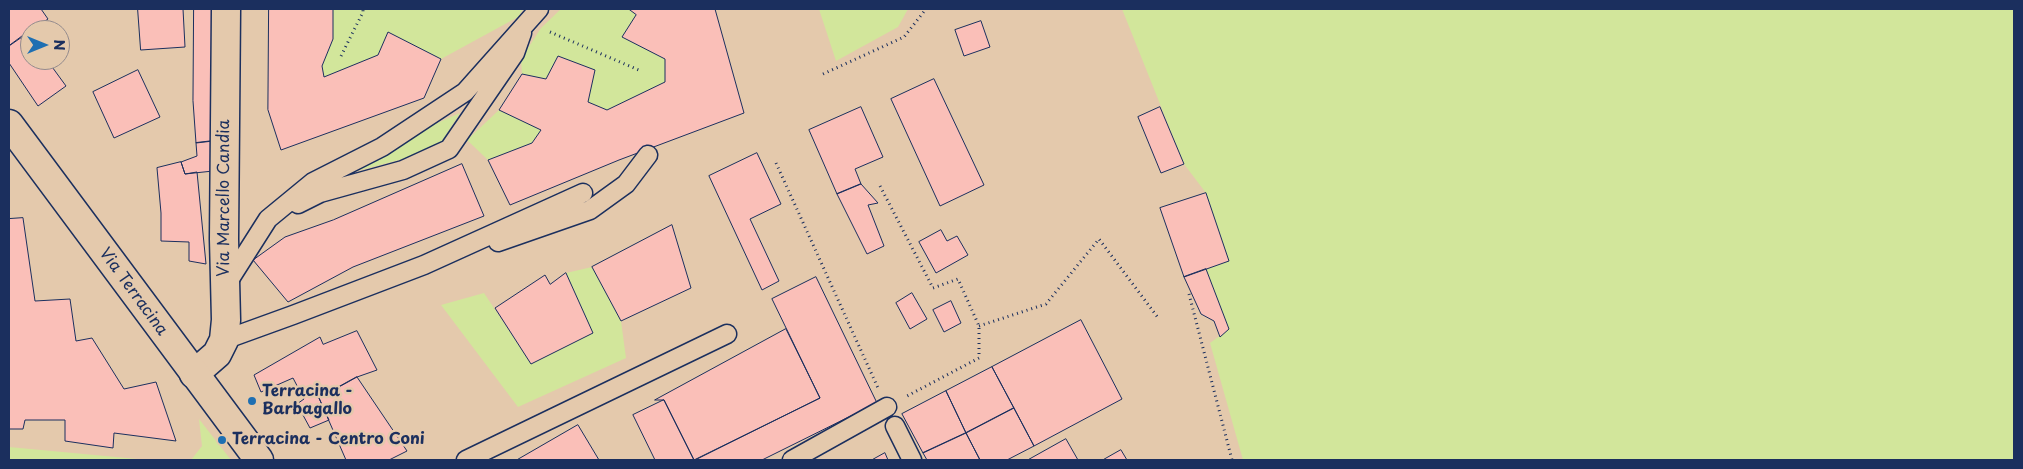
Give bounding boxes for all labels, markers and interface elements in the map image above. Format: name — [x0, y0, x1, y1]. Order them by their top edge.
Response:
north arrow — [20, 20, 70, 70]
text: N — [49, 39, 70, 51]
street label: Via Marcello Candia — [215, 119, 235, 277]
street label: Via Terracina — [95, 244, 171, 340]
place label: Terracina - Barbagallo — [262, 382, 353, 420]
marker: Terracina - Barbagallo — [246, 395, 258, 407]
place label: Terracina - Centro Coni — [232, 430, 425, 450]
marker: Terracina - Centro Coni — [216, 434, 228, 446]

